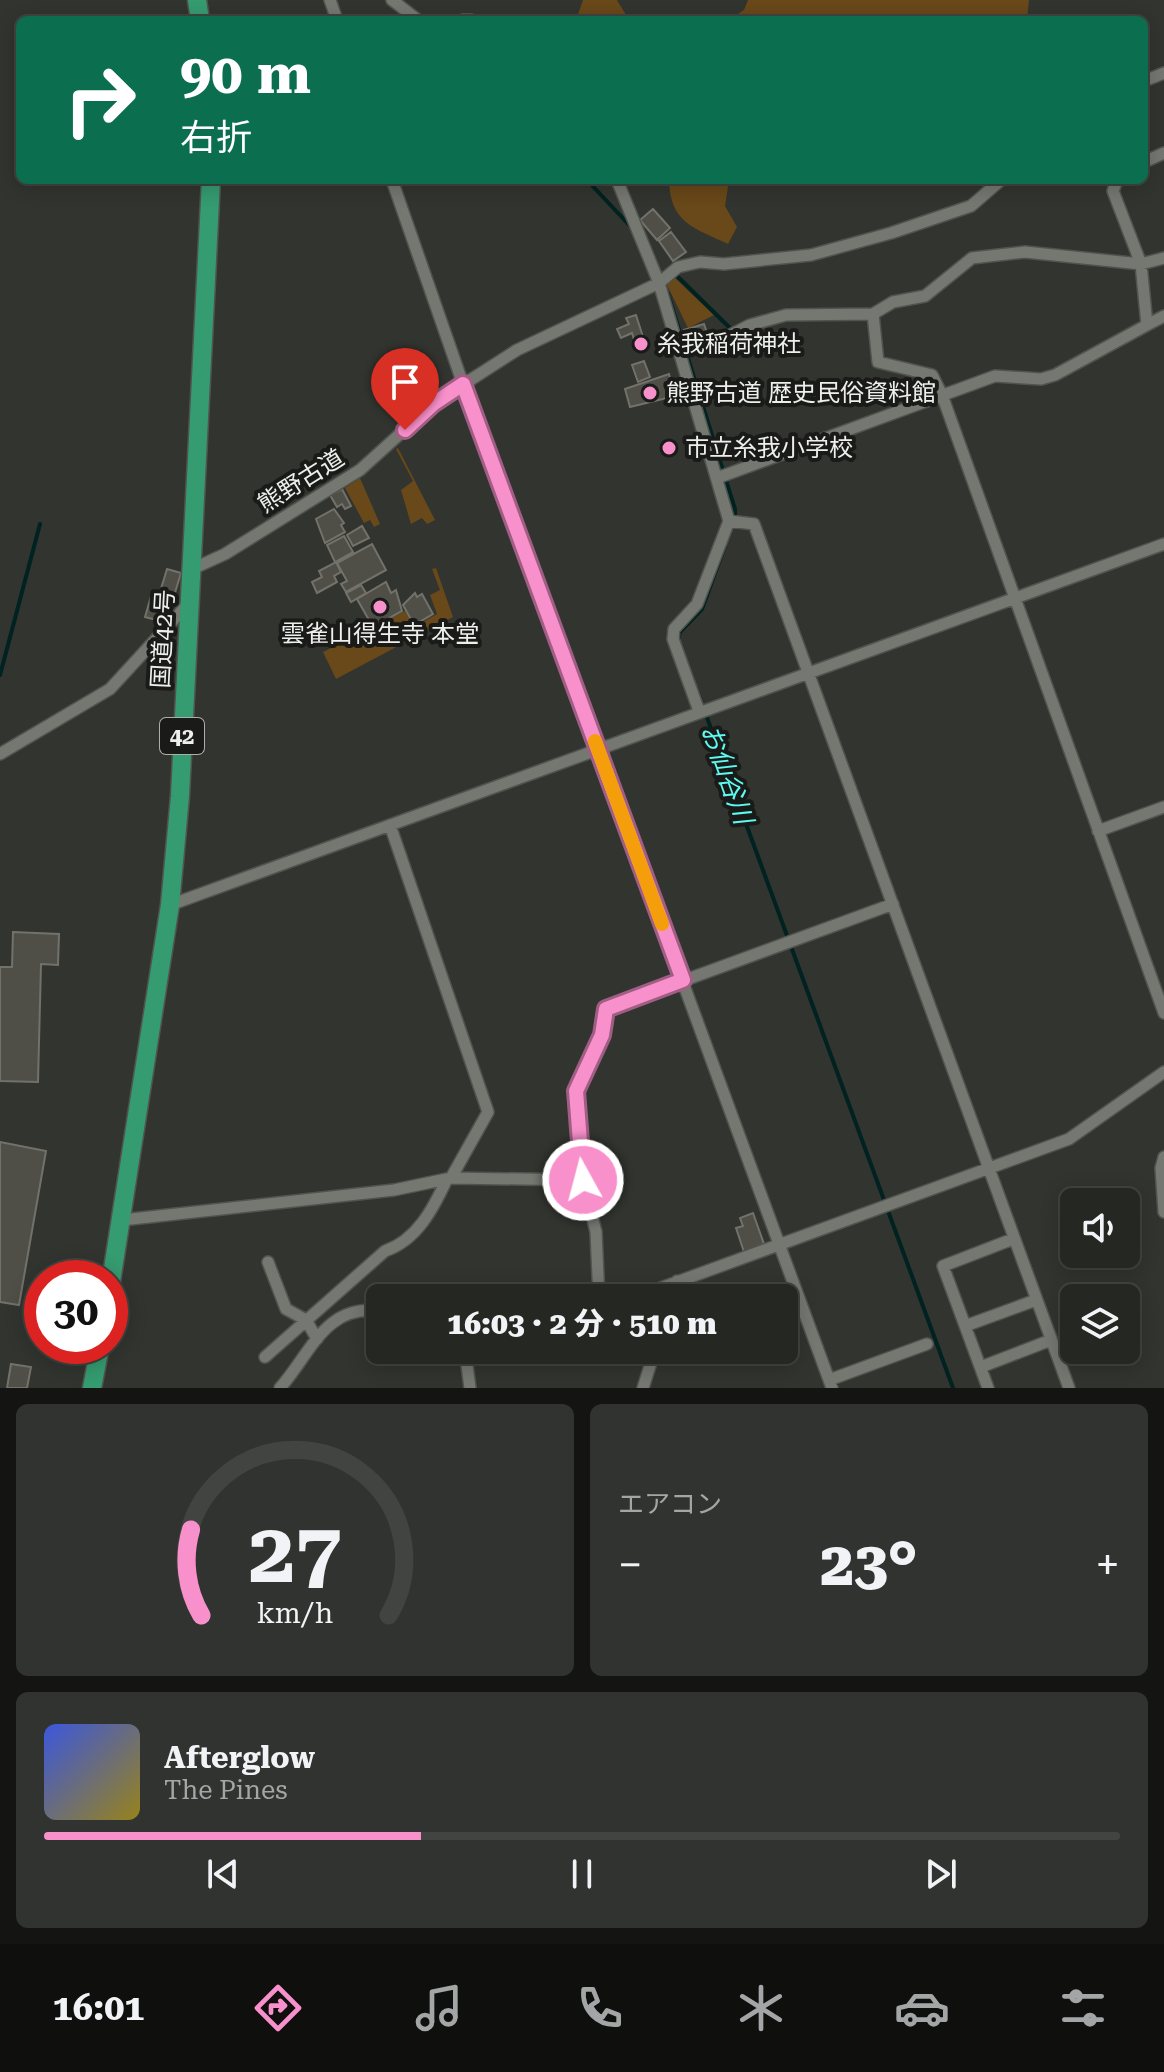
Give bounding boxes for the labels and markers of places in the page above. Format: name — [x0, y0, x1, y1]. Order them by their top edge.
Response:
place label: 糸我稲荷神社 — [657, 330, 801, 358]
marker: 糸我稲荷神社 — [632, 335, 650, 353]
pin — [371, 348, 439, 430]
place label: 熊野古道 歴史民俗資料館 — [666, 379, 936, 407]
marker: 熊野古道 歴史民俗資料館 — [641, 384, 659, 402]
place label: 市立糸我小学校 — [685, 434, 853, 462]
marker: 市立糸我小学校 — [660, 439, 678, 457]
marker: 雲雀山得生寺 本堂 — [371, 598, 389, 616]
place label: 雲雀山得生寺 本堂 — [281, 620, 479, 648]

